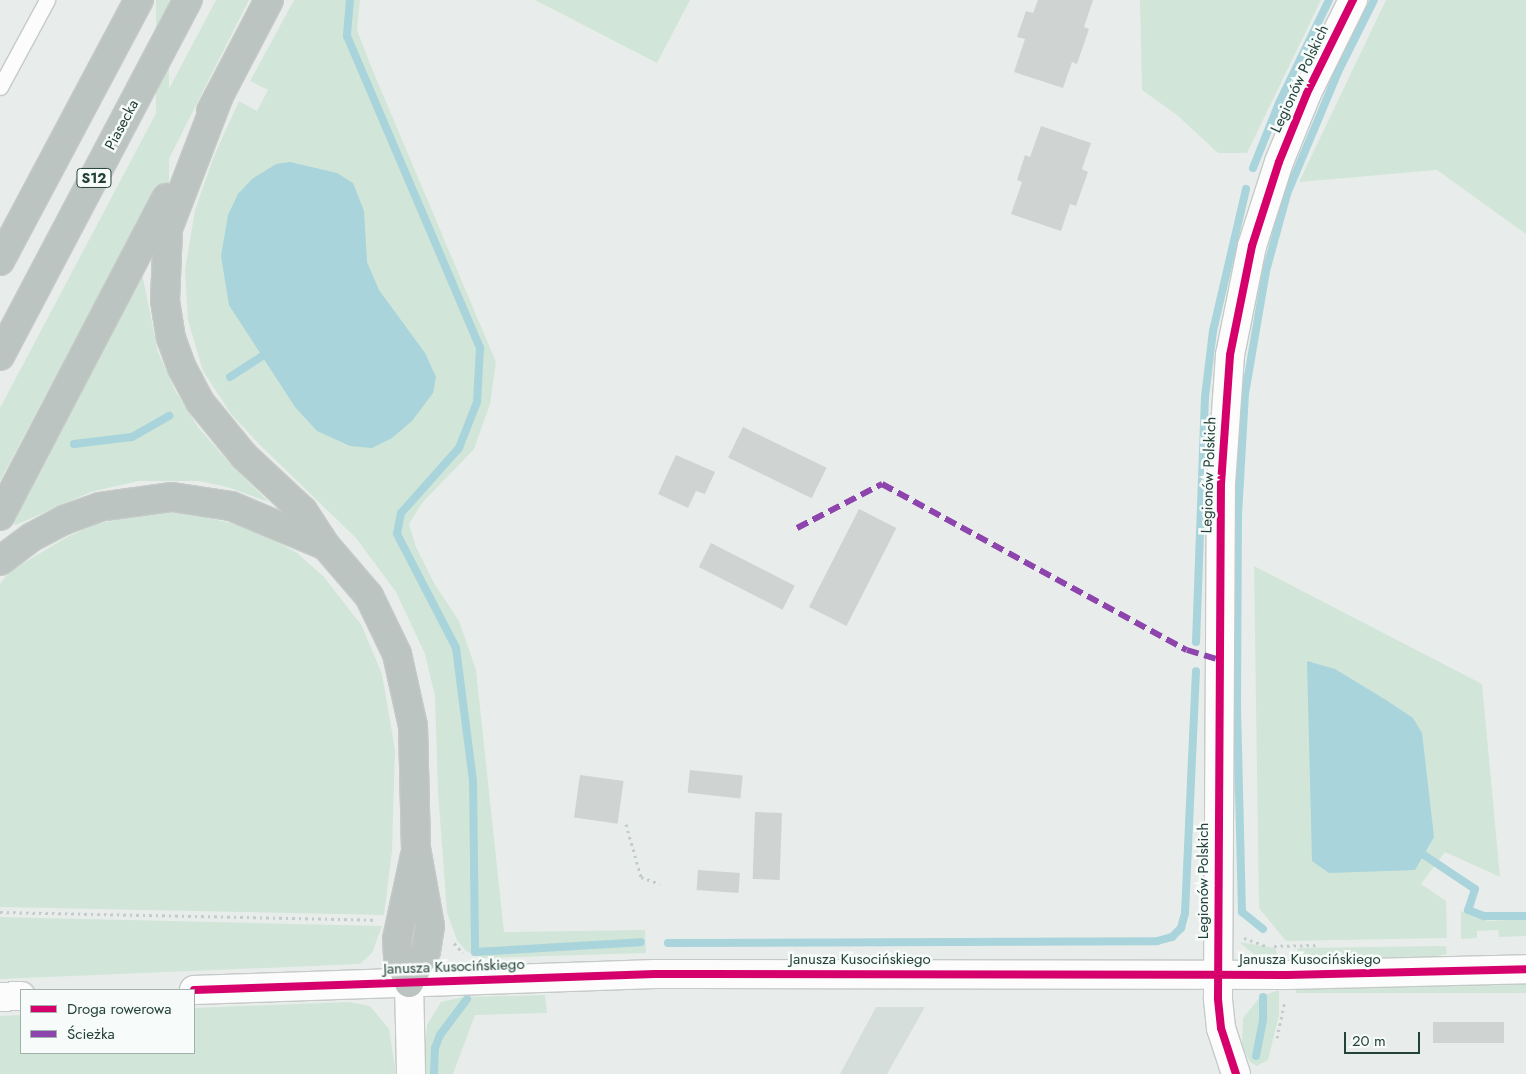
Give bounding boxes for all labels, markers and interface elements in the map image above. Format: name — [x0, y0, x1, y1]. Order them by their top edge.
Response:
street label: Legionów Polskich — [1267, 22, 1333, 136]
street label: Piasecka — [101, 97, 143, 153]
road number: S12 — [75, 167, 113, 190]
street label: Legionów Polskich — [1198, 416, 1220, 534]
street label: Legionów Polskich — [1195, 823, 1213, 939]
street label: Janusza Kusocińskiego — [789, 951, 931, 969]
street label: Janusza Kusocińskiego — [1239, 951, 1381, 969]
street label: Janusza Kusocińskiego — [383, 956, 525, 978]
legend — [20, 989, 195, 1054]
text: Droga rowerowa — [67, 998, 171, 1020]
scale bar — [1346, 1022, 1422, 1054]
text: Ścieżka — [67, 1023, 115, 1045]
text: 20 m — [1352, 1030, 1386, 1052]

